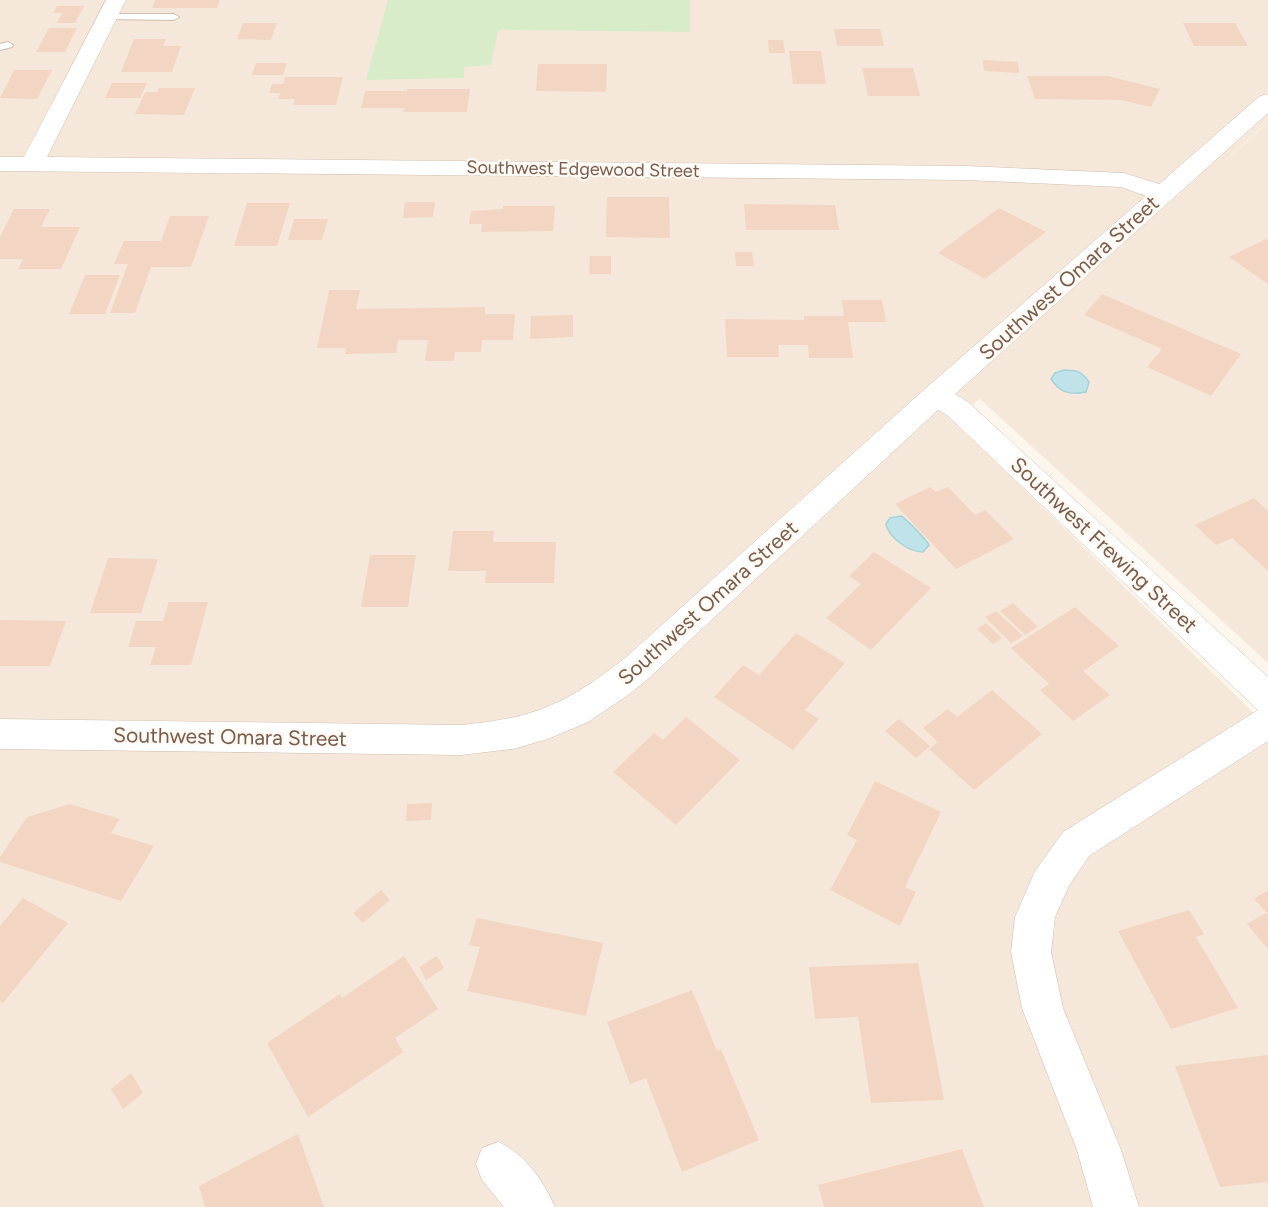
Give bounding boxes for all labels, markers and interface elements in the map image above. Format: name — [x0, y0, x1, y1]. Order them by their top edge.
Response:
street label: Southwest Edgewood Street — [466, 156, 700, 182]
street label: Southwest Omara Street — [974, 190, 1164, 365]
street label: Southwest Frewing Street — [1006, 452, 1203, 638]
street label: Southwest Omara Street — [613, 515, 803, 690]
street label: Southwest Omara Street — [113, 722, 347, 751]

